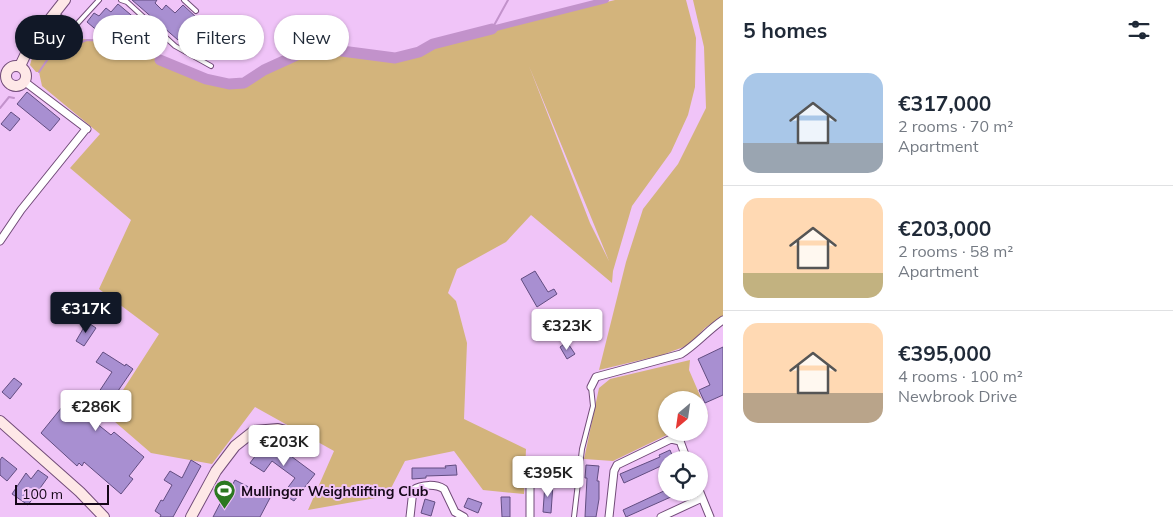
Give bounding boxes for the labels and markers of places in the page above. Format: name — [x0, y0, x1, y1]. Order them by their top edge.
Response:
pin: €317K — [51, 292, 121, 334]
pin: €323K — [532, 308, 602, 351]
pin: €286K — [61, 390, 131, 432]
pin: €203K — [249, 424, 319, 467]
pin: €395K — [513, 456, 583, 498]
sports icon: Mullingar Weightlifting Club — [213, 479, 237, 510]
place label: Mullingar Weightlifting Club — [241, 482, 429, 500]

